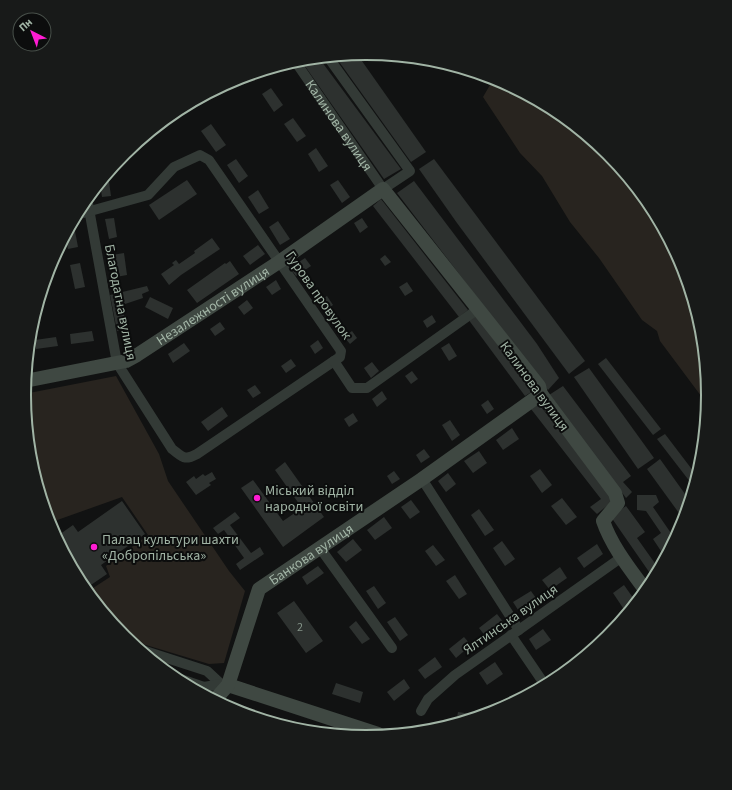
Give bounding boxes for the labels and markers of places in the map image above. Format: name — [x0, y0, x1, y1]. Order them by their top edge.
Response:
place label: Міський відділ народної освіти — [265, 481, 363, 517]
marker: Міський відділ народної освіти — [252, 493, 262, 503]
place label: Палац культури шахти «Добропільська» — [102, 530, 239, 566]
marker: Палац культури шахти «Добропільська» — [89, 542, 99, 552]

